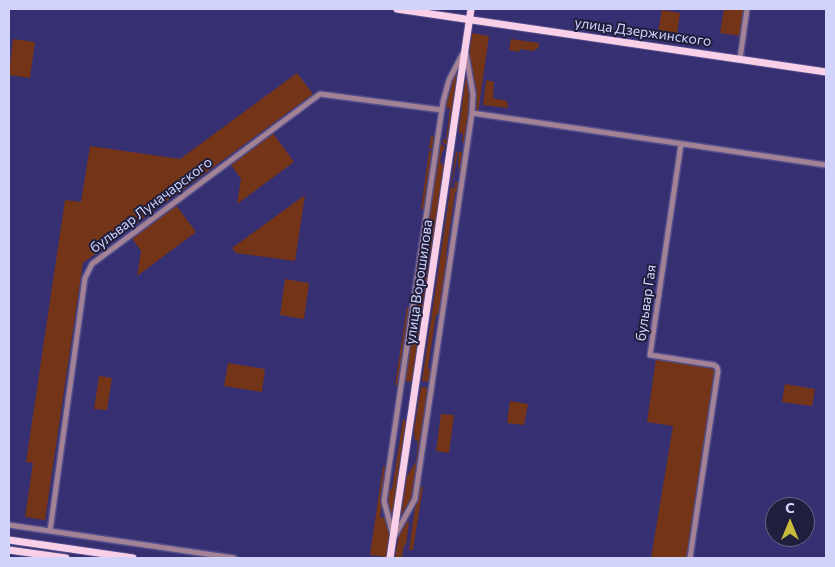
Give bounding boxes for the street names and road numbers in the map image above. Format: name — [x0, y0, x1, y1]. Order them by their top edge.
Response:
street label: улица Дзержинского — [574, 14, 712, 50]
street label: бульвар Луначарского — [87, 154, 215, 256]
street label: улица Ворошилова — [402, 219, 436, 345]
street label: бульвар Гая — [632, 264, 660, 342]

